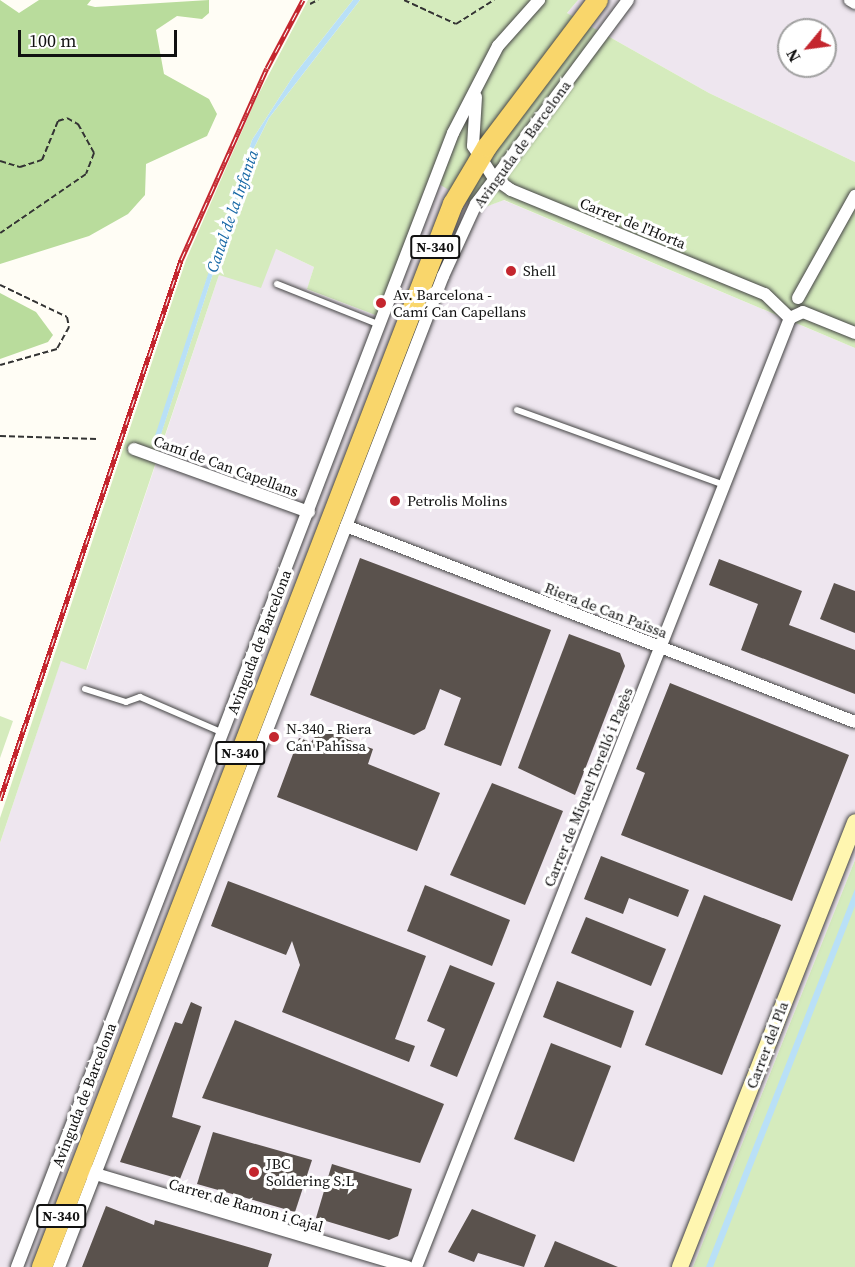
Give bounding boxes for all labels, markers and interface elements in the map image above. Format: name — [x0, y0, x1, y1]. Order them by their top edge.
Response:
scale bar — [21, 18, 180, 56]
north arrow — [777, 18, 837, 78]
text: 100 m — [29, 28, 76, 53]
text: N — [781, 45, 805, 66]
street label: Avinguda de Barcelona — [470, 77, 574, 211]
water label: Canal de la Infanta — [202, 147, 262, 275]
street label: Carrer de l'Horta — [577, 194, 689, 252]
road number: N-340 — [410, 236, 460, 258]
place label: Shell — [523, 262, 556, 280]
marker: Shell — [504, 264, 518, 278]
place label: Av. Barcelona - Camí Can Capellans — [393, 285, 526, 320]
marker: Av. Barcelona - Camí Can Capellans — [374, 296, 388, 310]
street label: Camí de Can Capellans — [151, 431, 301, 501]
place label: Petrolis Molins — [407, 492, 507, 510]
marker: Petrolis Molins — [388, 494, 402, 508]
street label: Avinguda de Barcelona — [223, 567, 295, 717]
street label: Riera de Can Païssa — [542, 578, 670, 642]
street label: Carrer de Miquel Torelló i Pagès — [540, 685, 636, 889]
place label: N-340 - Riera Can Pahissa — [286, 719, 372, 754]
marker: N-340 - Riera Can Pahissa — [267, 730, 281, 744]
road number: N-340 — [214, 742, 266, 764]
street label: Carrer del Pla — [742, 999, 792, 1091]
street label: Avinguda de Barcelona — [48, 1020, 120, 1170]
place label: JBC Soldering S.L — [266, 1154, 354, 1189]
marker: JBC Soldering S.L — [247, 1165, 261, 1179]
street label: Carrer de Ramon i Cajal — [167, 1174, 325, 1236]
road number: N-340 — [36, 1205, 86, 1227]

